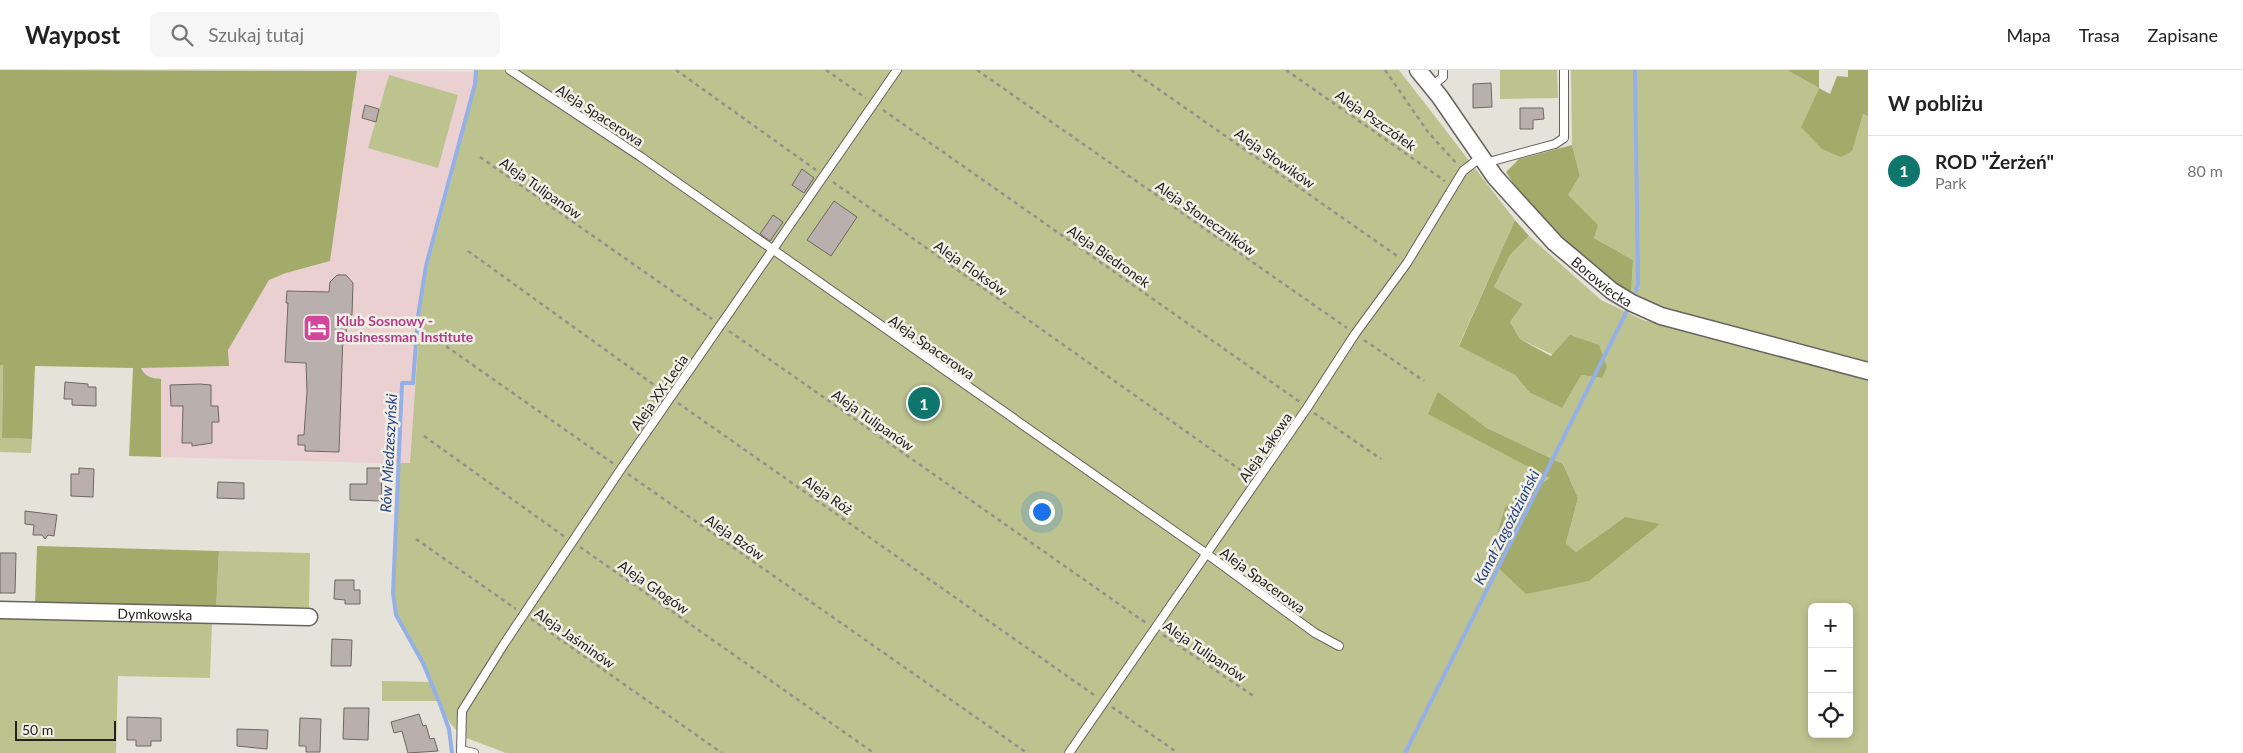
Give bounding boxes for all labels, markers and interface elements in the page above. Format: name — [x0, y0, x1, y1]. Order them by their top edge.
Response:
search box — [150, 12, 500, 57]
text: Waypost — [25, 20, 120, 49]
icon: search — [168, 21, 196, 49]
text: Szukaj tutaj — [208, 23, 304, 46]
text: Mapa — [2006, 24, 2051, 46]
text: Trasa — [2079, 24, 2120, 46]
text: Zapisane — [2148, 24, 2218, 46]
street label: Aleja Spacerowa — [553, 80, 647, 150]
street label: Aleja Pszczółek — [1333, 86, 1420, 154]
text: W pobliżu — [1888, 90, 1983, 115]
street label: Aleja Słowików — [1232, 124, 1318, 192]
text: ROD "Żerżeń" — [1935, 150, 2054, 173]
street label: Aleja Tulipanów — [497, 153, 585, 223]
text: 1 — [1899, 161, 1909, 180]
text: 80 m — [2187, 161, 2223, 180]
text: Park — [1935, 173, 1966, 192]
street label: Aleja Słoneczników — [1153, 177, 1259, 259]
street label: Aleja Biedronek — [1065, 221, 1154, 291]
street label: Aleja Floksów — [931, 237, 1011, 299]
street label: Borowiecka — [1569, 252, 1636, 310]
street label: Aleja Spacerowa — [886, 311, 978, 383]
place label: Klub Sosnowy - Businessman Institute — [336, 312, 474, 345]
hotel icon: Klub Sosnowy - Businessman Institute — [302, 313, 332, 343]
street label: Aleja XX-Lecia — [627, 351, 691, 433]
pin: 1 — [908, 384, 940, 422]
street label: Aleja Tulipanów — [829, 385, 917, 455]
water label: Rów Miedzeszyński — [376, 393, 400, 513]
street label: Aleja Łąkowa — [1235, 409, 1295, 485]
water label: Kanał Zagoździański — [1469, 466, 1543, 587]
street label: Aleja Róż — [800, 472, 856, 518]
your location — [1029, 499, 1055, 525]
street label: Aleja Bzów — [702, 511, 768, 563]
street label: Aleja Spacerowa — [1217, 544, 1309, 617]
street label: Aleja Głogów — [615, 556, 693, 618]
map controls — [1808, 603, 1853, 738]
button: + — [1808, 603, 1853, 648]
street label: Dymkowska — [117, 604, 193, 623]
street label: Aleja Jaśminów — [532, 604, 618, 672]
street label: Aleja Tulipanów — [1160, 617, 1250, 685]
button: − — [1808, 648, 1853, 693]
button: locate — [1808, 693, 1853, 738]
scale bar — [15, 718, 116, 741]
text: 50 m — [22, 721, 53, 738]

